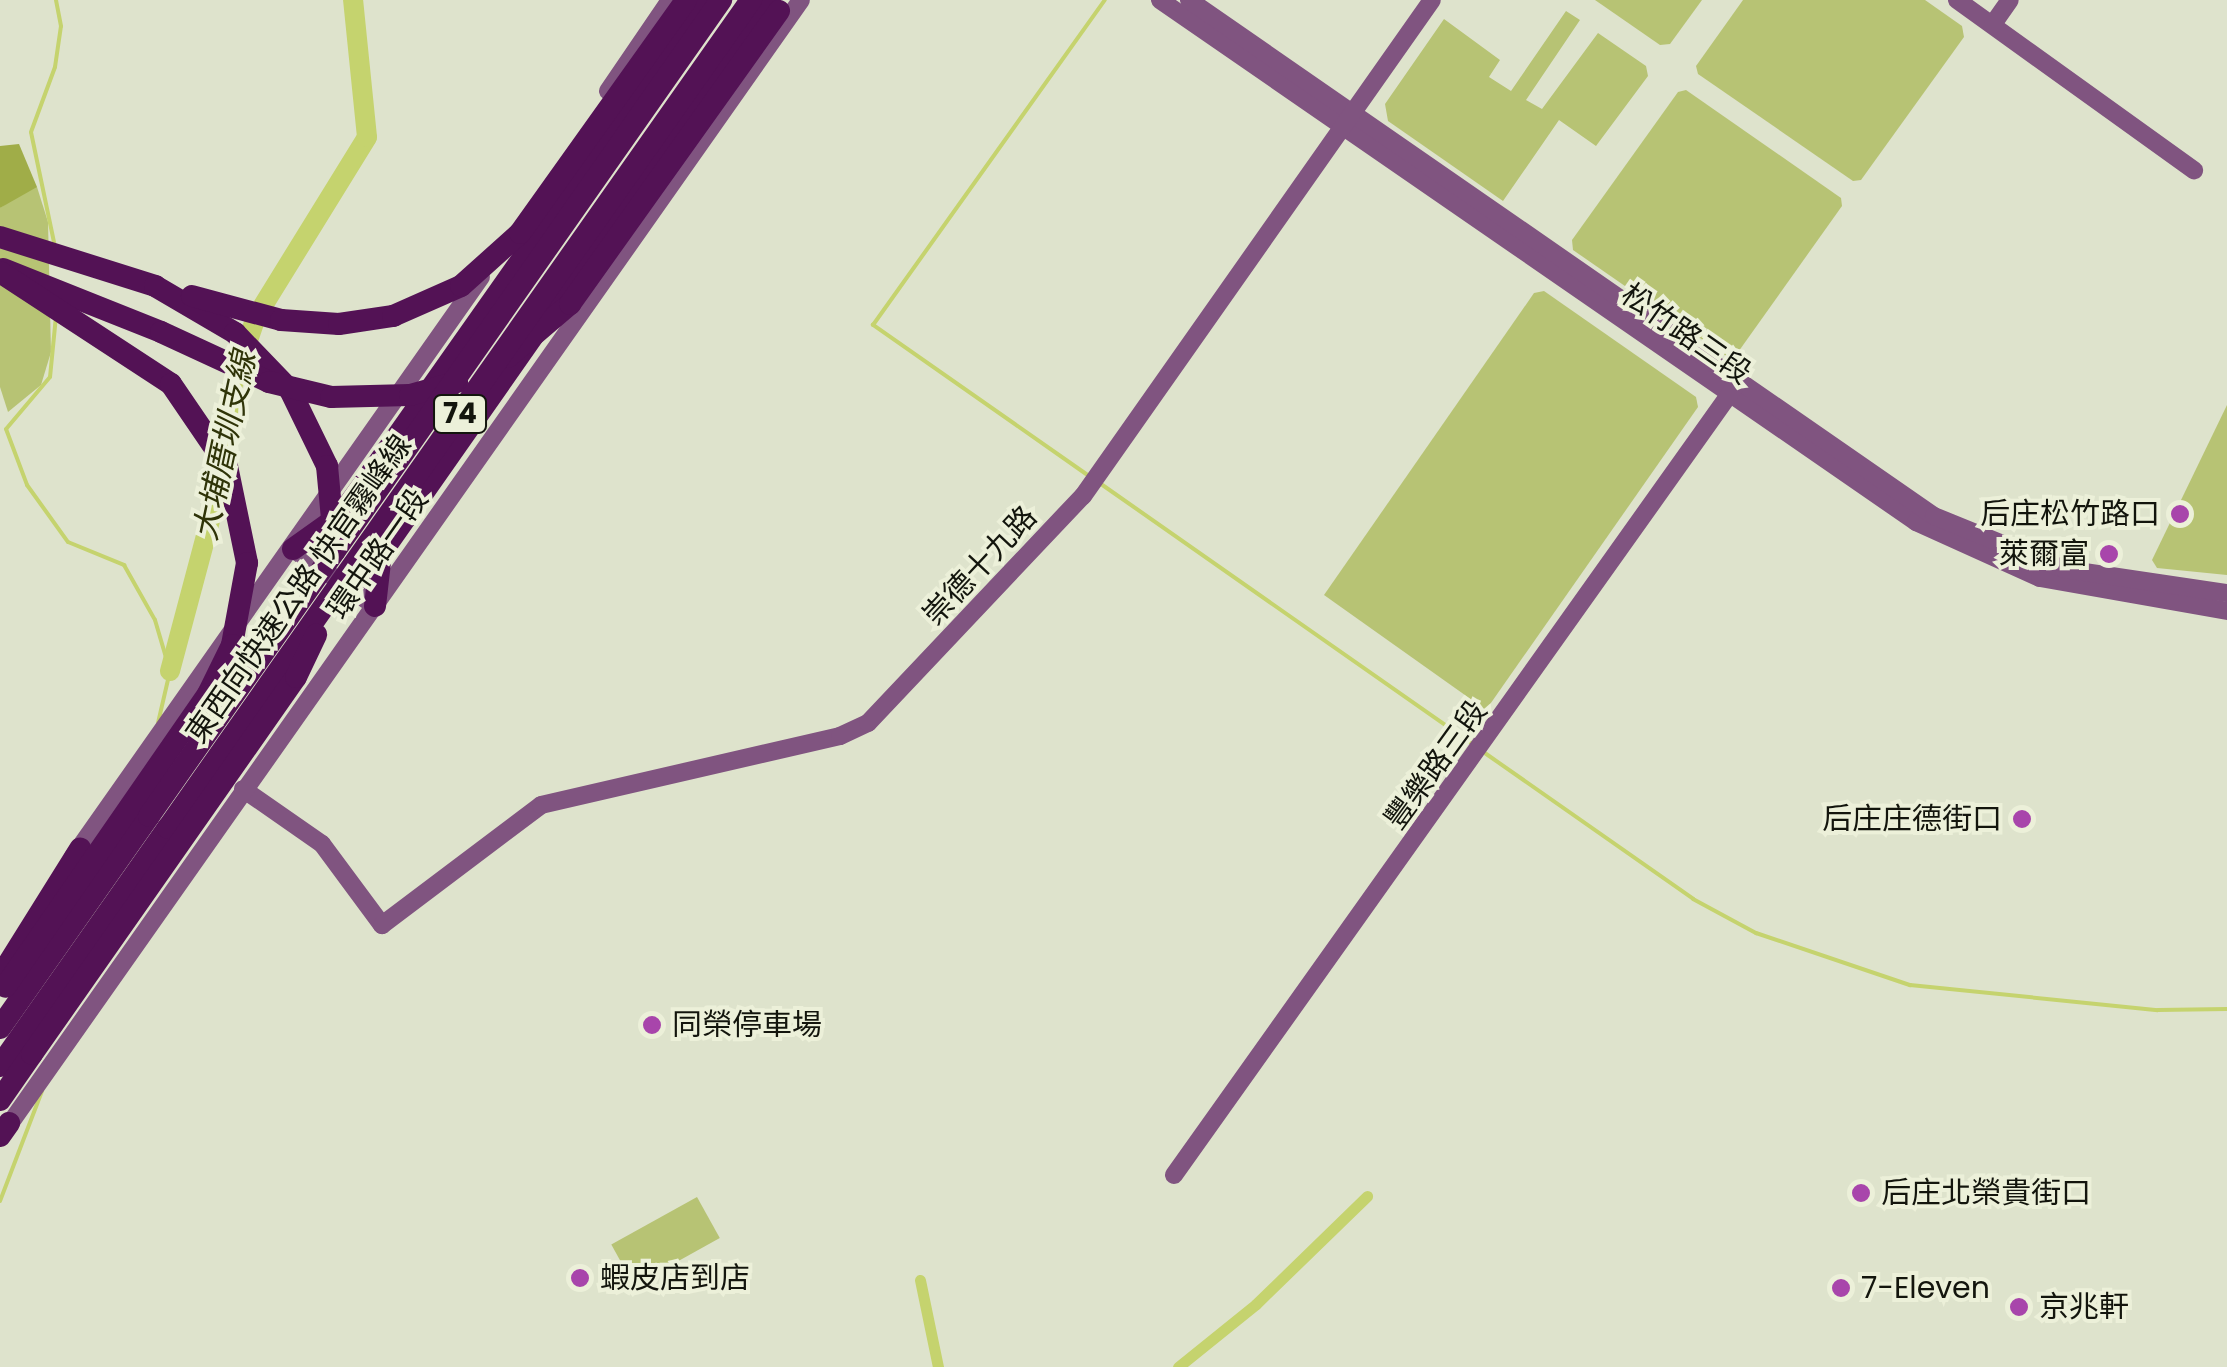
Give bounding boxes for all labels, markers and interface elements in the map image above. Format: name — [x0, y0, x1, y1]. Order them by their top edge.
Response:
street label: 松竹路三段 — [1614, 276, 1758, 392]
water label: 大埔厝圳支線 — [186, 348, 264, 544]
road number: 74 — [432, 391, 488, 437]
street label: 東西向快速公路 快官霧峰線 — [179, 428, 419, 750]
street label: 環中路一段 — [320, 482, 436, 626]
place label: 后庄松竹路口 — [1980, 496, 2160, 532]
street label: 崇德十九路 — [916, 499, 1044, 633]
marker: 后庄松竹路口 — [2169, 503, 2191, 525]
place label: 萊爾富 — [1999, 536, 2089, 572]
marker: 萊爾富 — [2098, 543, 2120, 565]
street label: 豐樂路三段 — [1377, 694, 1495, 836]
place label: 后庄庄德街口 — [1822, 801, 2002, 837]
marker: 后庄庄德街口 — [2011, 808, 2033, 830]
place label: 同榮停車場 — [672, 1007, 822, 1043]
marker: 同榮停車場 — [641, 1014, 663, 1036]
place label: 后庄北榮貴街口 — [1881, 1175, 2091, 1211]
marker: 后庄北榮貴街口 — [1850, 1182, 1872, 1204]
place label: 蝦皮店到店 — [600, 1260, 750, 1296]
marker: 蝦皮店到店 — [569, 1267, 591, 1289]
place label: 7-Eleven — [1861, 1270, 1990, 1306]
marker: 7-Eleven — [1830, 1277, 1852, 1299]
place label: 京兆軒 — [2039, 1289, 2129, 1325]
marker: 京兆軒 — [2008, 1296, 2030, 1318]

